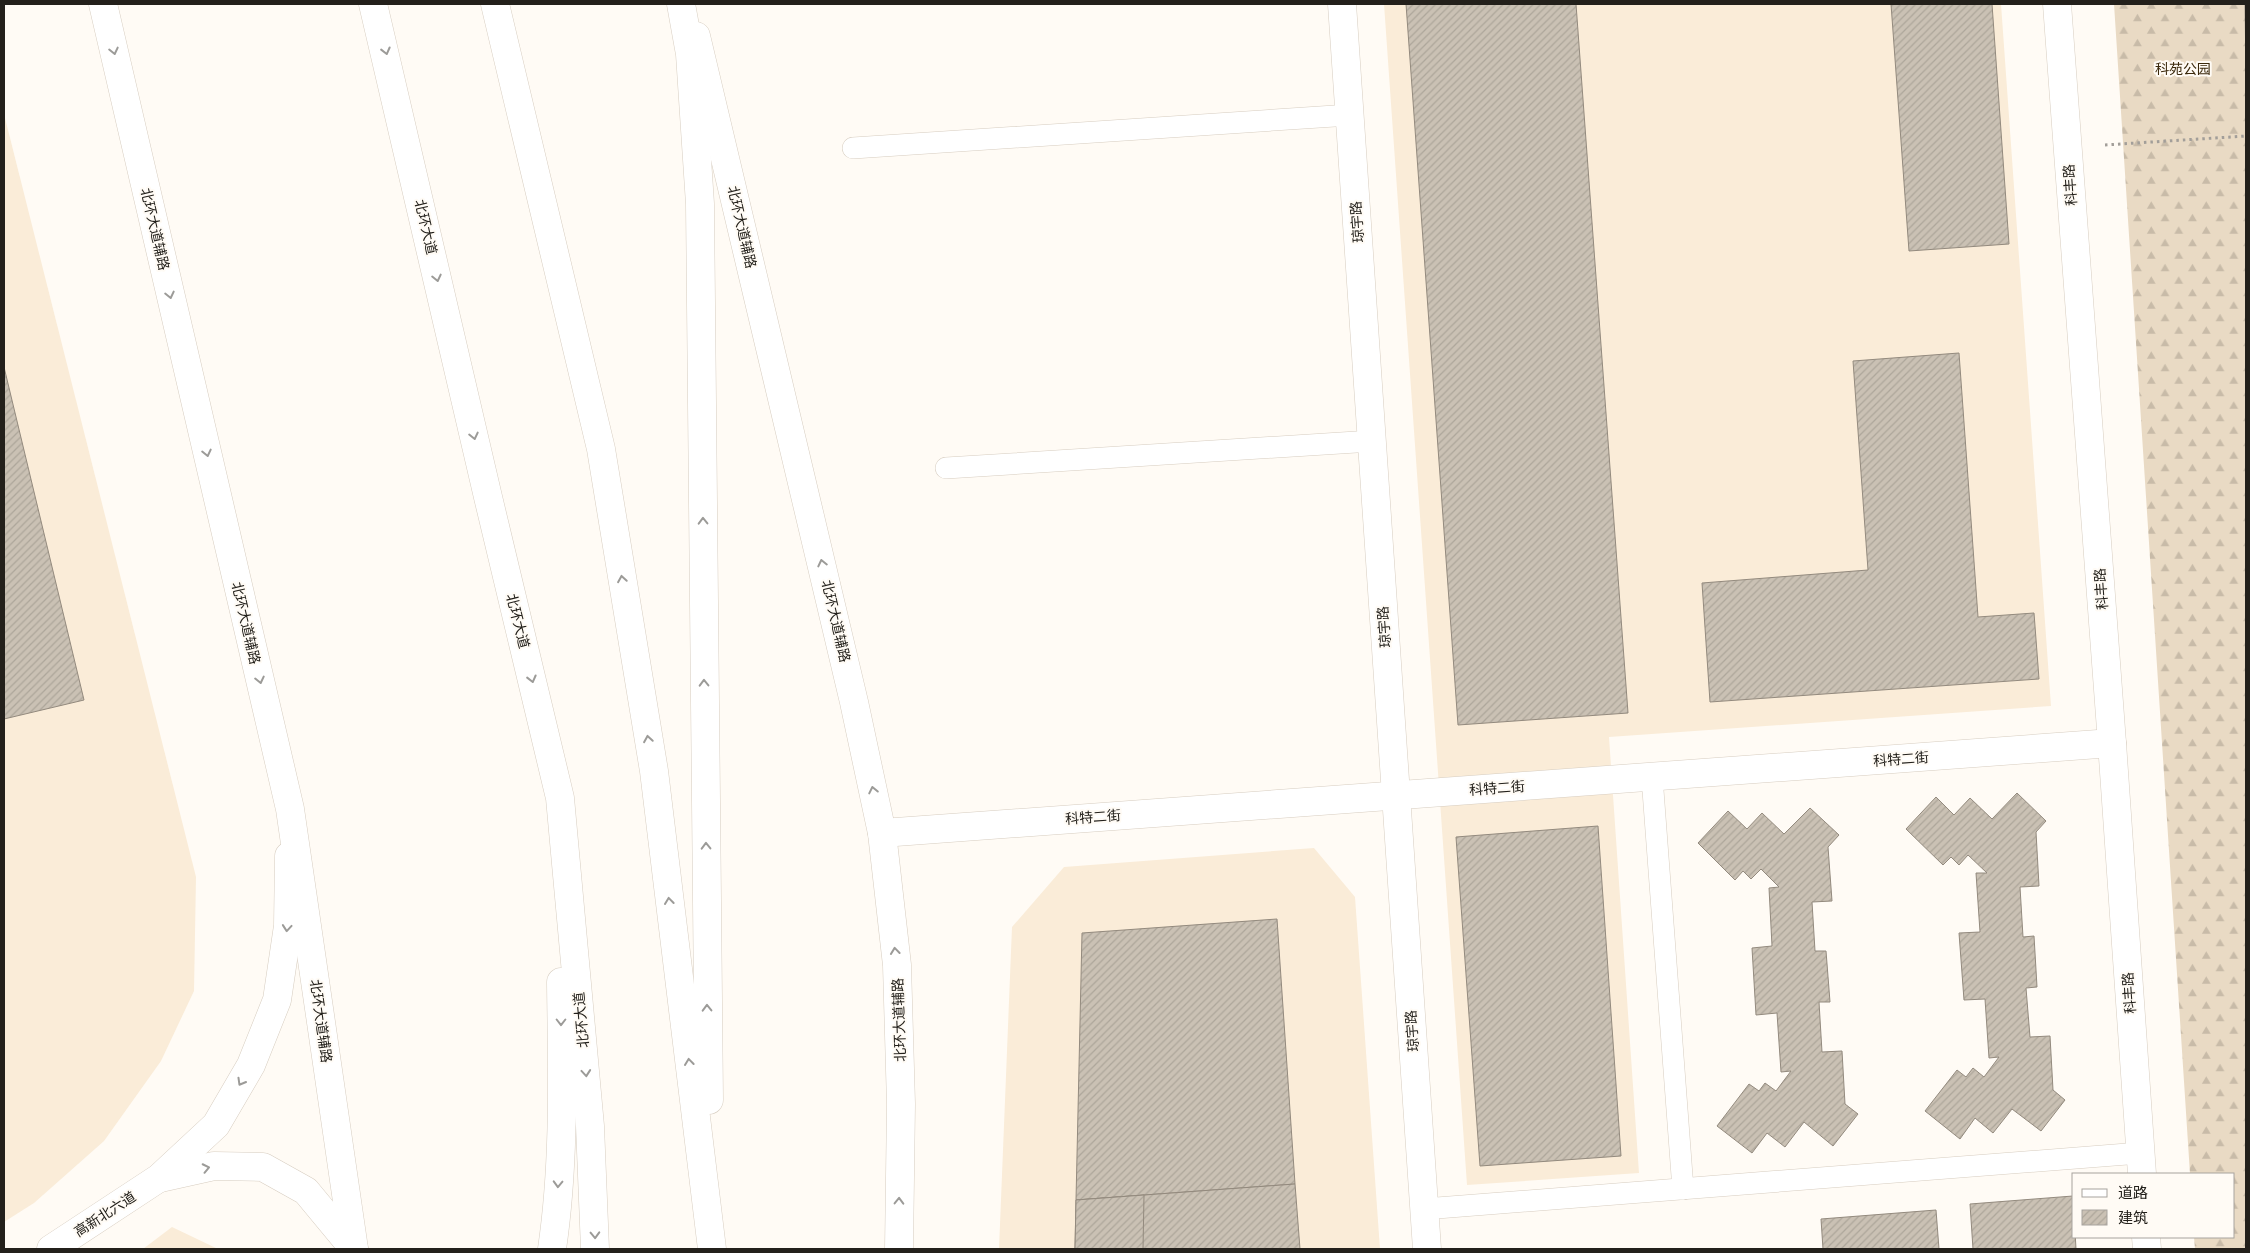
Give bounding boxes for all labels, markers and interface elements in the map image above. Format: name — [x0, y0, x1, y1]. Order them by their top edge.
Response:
one-way arrow — [380, 46, 390, 54]
one-way arrow — [108, 47, 119, 56]
park label: 科苑公园 — [2155, 60, 2211, 78]
street label: 科丰路 — [2060, 163, 2080, 207]
street label: 北环大道辅路 — [724, 184, 760, 270]
street label: 北环大道辅路 — [137, 186, 173, 272]
street label: 北环大道 — [411, 198, 441, 256]
street label: 琼宇路 — [1347, 200, 1367, 244]
one-way arrow — [432, 273, 442, 282]
one-way arrow — [164, 290, 175, 299]
one-way arrow — [468, 432, 479, 440]
one-way arrow — [201, 449, 212, 458]
one-way arrow — [697, 516, 708, 524]
one-way arrow — [817, 559, 828, 568]
street label: 科丰路 — [2091, 567, 2111, 611]
one-way arrow — [617, 575, 628, 583]
street label: 北环大道辅路 — [818, 578, 854, 664]
street label: 北环大道辅路 — [228, 580, 264, 666]
street label: 北环大道 — [502, 592, 534, 650]
street label: 琼宇路 — [1374, 605, 1394, 649]
one-way arrow — [254, 675, 264, 684]
one-way arrow — [526, 675, 536, 683]
one-way arrow — [699, 679, 709, 686]
one-way arrow — [644, 735, 654, 744]
street label: 科特二街 — [1872, 748, 1930, 770]
street label: 科特二街 — [1468, 777, 1526, 799]
one-way arrow — [868, 785, 879, 794]
street label: 科特二街 — [1064, 806, 1122, 828]
one-way arrow — [700, 841, 711, 849]
one-way arrow — [664, 896, 675, 904]
one-way arrow — [282, 924, 293, 932]
one-way arrow — [890, 946, 901, 954]
street label: 科丰路 — [2119, 971, 2139, 1015]
street label: 北环大道辅路 — [306, 978, 336, 1064]
street label: 北环大道辅路 — [889, 978, 909, 1062]
street label: 北环大道 — [570, 991, 592, 1049]
one-way arrow — [702, 1004, 713, 1012]
street label: 琼宇路 — [1402, 1009, 1422, 1053]
one-way arrow — [556, 1018, 566, 1026]
one-way arrow — [684, 1058, 695, 1066]
one-way arrow — [580, 1069, 591, 1077]
one-way arrow — [237, 1076, 247, 1085]
one-way arrow — [202, 1163, 211, 1174]
legend — [2072, 1173, 2235, 1238]
one-way arrow — [552, 1180, 563, 1188]
text: 道路 — [2118, 1183, 2148, 1202]
street label: 高新北六道 — [71, 1187, 139, 1241]
one-way arrow — [894, 1196, 905, 1204]
text: 建筑 — [2118, 1208, 2148, 1227]
one-way arrow — [589, 1231, 600, 1239]

